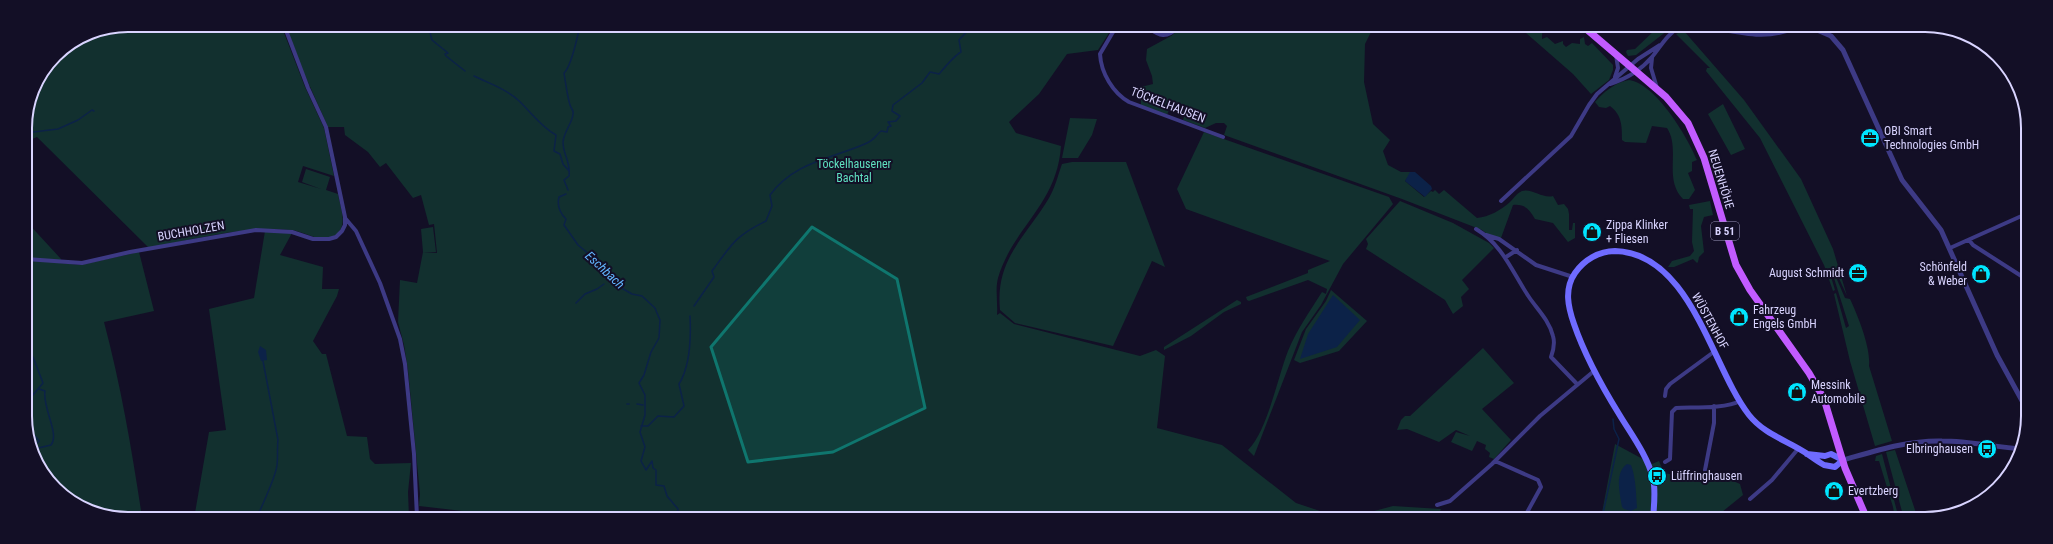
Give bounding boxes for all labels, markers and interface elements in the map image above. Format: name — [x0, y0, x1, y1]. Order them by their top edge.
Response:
street label: TÖCKELHAUSEN — [1129, 83, 1208, 126]
place label: OBI Smart Technologies GmbH — [1884, 124, 1979, 152]
office icon: OBI Smart Technologies GmbH — [1859, 127, 1881, 149]
street label: NEUENHÖHE — [1705, 147, 1738, 211]
park label: Töckelhausener Bachtal — [817, 157, 892, 185]
street label: BUCHHOLZEN — [157, 218, 225, 244]
place label: Zippa Klinker + Fliesen — [1606, 218, 1668, 246]
shop icon: Zippa Klinker + Fliesen — [1581, 221, 1603, 243]
road number: B 51 — [1711, 222, 1739, 240]
water label: Eschbach — [582, 248, 628, 292]
place label: Schönfeld & Weber — [1920, 260, 1967, 288]
office icon: August Schmidt — [1847, 262, 1869, 284]
shop icon: Schönfeld & Weber — [1970, 263, 1992, 285]
place label: August Schmidt — [1769, 266, 1844, 280]
street label: WÜSTENHOF — [1689, 290, 1732, 352]
place label: Fahrzeug Engels GmbH — [1753, 303, 1817, 331]
shop icon: Fahrzeug Engels GmbH — [1728, 306, 1750, 328]
place label: Messink Automobile — [1811, 378, 1866, 406]
shop icon: Messink Automobile — [1786, 381, 1808, 403]
bus stop icon: Elbringhausen — [1976, 438, 1998, 460]
place label: Elbringhausen — [1906, 442, 1973, 456]
bus stop icon: Lüffringhausen — [1646, 465, 1668, 487]
place label: Lüffringhausen — [1671, 469, 1742, 483]
shop icon: Evertzberg — [1823, 480, 1845, 502]
place label: Evertzberg — [1848, 484, 1898, 498]

